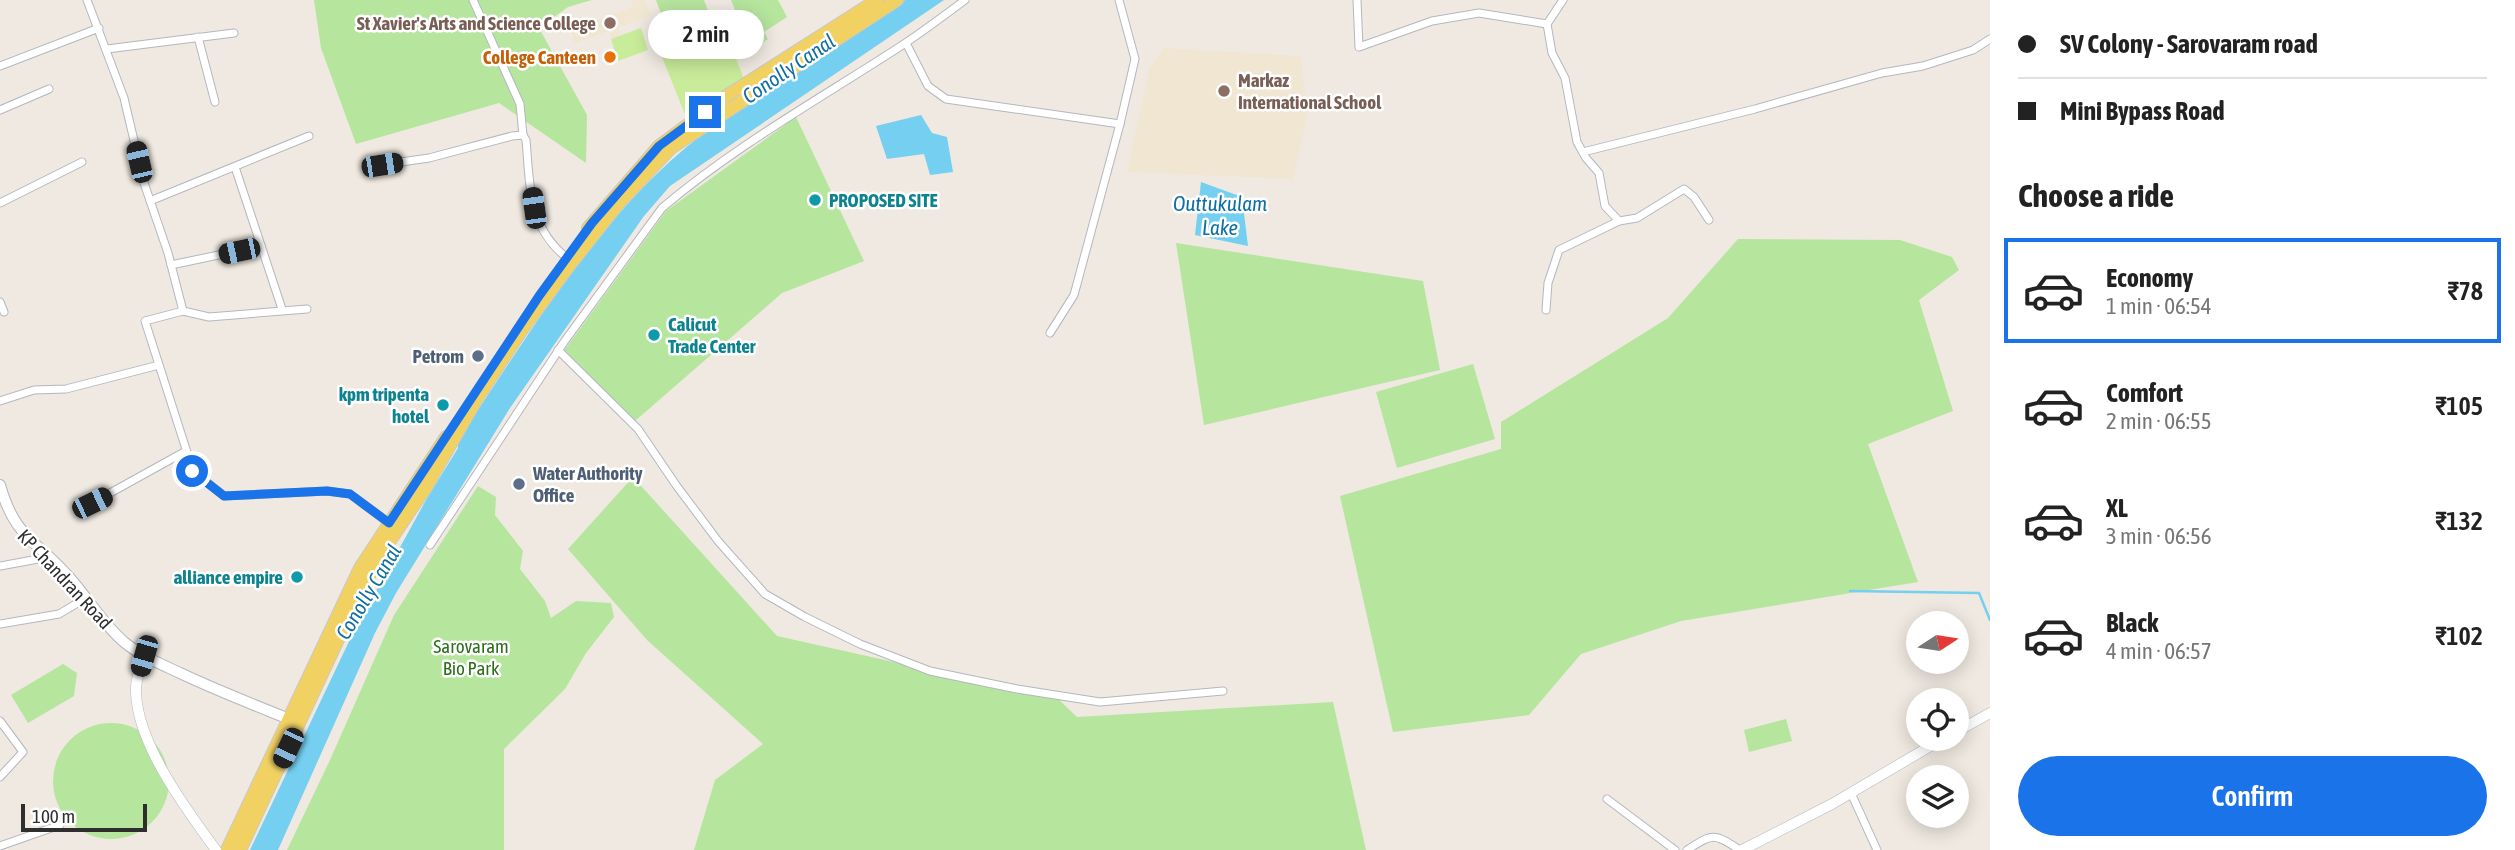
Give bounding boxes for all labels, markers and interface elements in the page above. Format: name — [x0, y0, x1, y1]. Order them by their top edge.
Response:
callout: 2 min — [647, 10, 763, 60]
place label: St Xavier's Arts and Science College — [357, 12, 596, 34]
marker: St Xavier's Arts and Science College — [602, 15, 618, 31]
text: 2 min — [683, 21, 729, 47]
water label: Conolly Canal — [738, 28, 839, 108]
text: SV Colony - Sarovaram road — [2060, 29, 2318, 59]
place label: College Canteen — [483, 46, 596, 68]
marker: College Canteen — [602, 49, 618, 65]
place label: Markaz International School — [1238, 69, 1382, 113]
marker: Markaz International School — [1216, 83, 1232, 99]
route end — [689, 96, 721, 128]
text: Mini Bypass Road — [2060, 96, 2225, 126]
car — [125, 139, 154, 185]
car — [360, 151, 405, 179]
text: Choose a ride — [2018, 177, 2174, 214]
car — [521, 186, 548, 230]
place label: PROPOSED SITE — [829, 189, 938, 211]
water label: Outtukulam Lake — [1173, 191, 1267, 239]
marker: PROPOSED SITE — [807, 192, 823, 208]
car — [217, 236, 262, 266]
icon: car — [2022, 259, 2085, 322]
text: Economy — [2106, 263, 2193, 293]
text: ₹78 — [2447, 276, 2483, 306]
text: 1 min · 06:54 — [2106, 293, 2212, 319]
place label: Calicut Trade Center — [668, 313, 756, 357]
marker: Calicut Trade Center — [646, 327, 662, 343]
place label: Petrom — [413, 345, 464, 367]
marker: Petrom — [470, 348, 486, 364]
icon: car — [2022, 374, 2085, 437]
text: Comfort — [2106, 378, 2183, 408]
place label: kpm tripenta hotel — [339, 383, 430, 427]
text: ₹105 — [2435, 391, 2483, 421]
marker: kpm tripenta hotel — [435, 397, 451, 413]
text: 2 min · 06:55 — [2106, 408, 2212, 434]
route start — [176, 455, 208, 487]
place label: Water Authority Office — [532, 462, 643, 506]
marker: Water Authority Office — [511, 476, 527, 492]
car — [69, 484, 116, 522]
icon: car — [2022, 489, 2085, 552]
text: XL — [2106, 493, 2128, 523]
text: ₹132 — [2435, 506, 2483, 536]
text: 3 min · 06:56 — [2106, 523, 2212, 549]
street label: KP Chandran Road — [13, 525, 117, 633]
water label: Conolly Canal — [330, 540, 406, 643]
place label: alliance empire — [174, 566, 283, 588]
marker: alliance empire — [289, 569, 305, 585]
icon: car — [2022, 604, 2085, 667]
text: Black — [2106, 608, 2158, 638]
north arrow — [1906, 611, 1969, 674]
map controls — [1906, 611, 1969, 828]
text: ₹102 — [2435, 621, 2483, 651]
car — [129, 633, 160, 679]
park label: Sarovaram Bio Park — [433, 635, 509, 679]
text: 4 min · 06:57 — [2106, 638, 2212, 664]
button: locate — [1906, 688, 1969, 751]
car — [270, 725, 307, 771]
button: Confirm — [2018, 756, 2487, 836]
button: layers — [1906, 765, 1969, 828]
scale bar — [21, 801, 147, 833]
text: 100 m — [32, 805, 75, 827]

